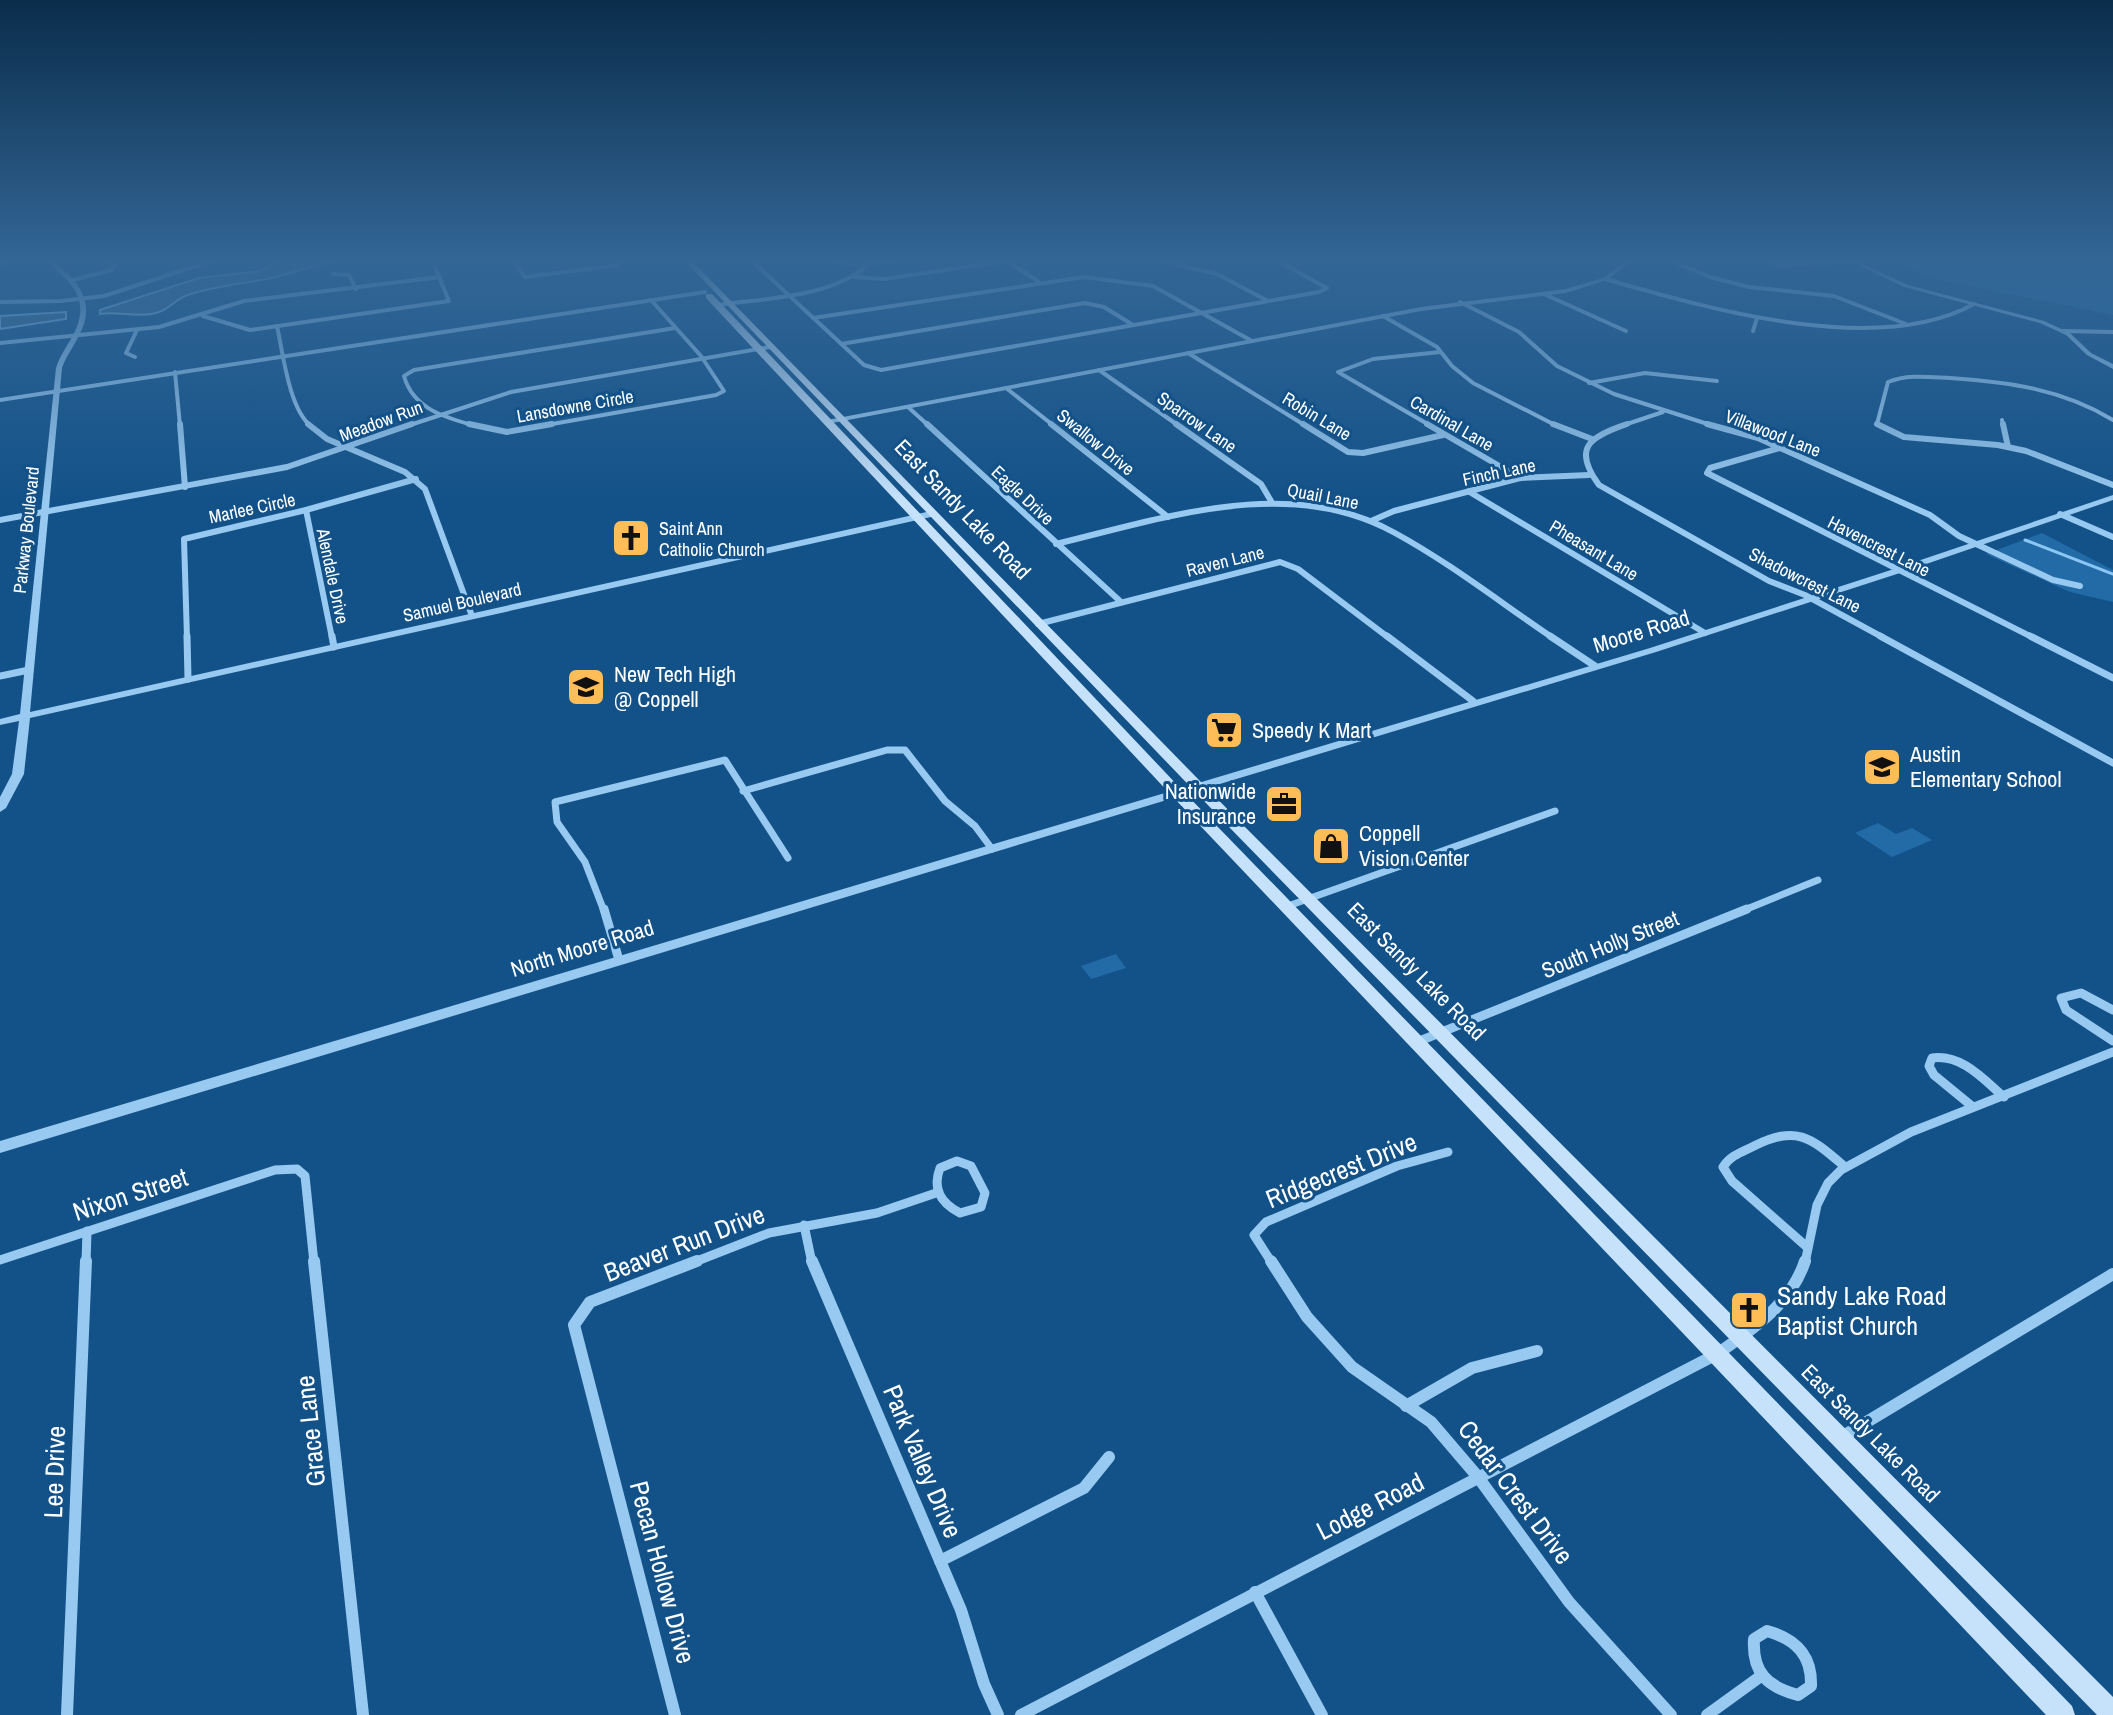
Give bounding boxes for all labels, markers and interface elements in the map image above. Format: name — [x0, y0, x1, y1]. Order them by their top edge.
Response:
street label: Lansdowne Circle — [515, 383, 635, 429]
street label: Sparrow Lane — [1152, 385, 1242, 459]
street label: Robin Lane — [1278, 386, 1356, 446]
street label: Cardinal Lane — [1406, 389, 1498, 457]
street label: Meadow Run — [336, 394, 426, 448]
street label: Swallow Drive — [1052, 403, 1140, 481]
street label: Villawood Lane — [1722, 403, 1824, 463]
street label: East Sandy Lake Road — [888, 432, 1038, 586]
street label: Finch Lane — [1460, 452, 1538, 492]
street label: Eagle Drive — [986, 460, 1060, 530]
street label: Parkway Boulevard — [7, 465, 45, 595]
street label: Quail Lane — [1285, 477, 1361, 515]
street label: Marlee Circle — [206, 487, 298, 529]
street label: Havencrest Lane — [1824, 510, 1934, 582]
street label: Pheasant Lane — [1545, 514, 1643, 586]
place label: Saint Ann Catholic Church — [659, 516, 765, 562]
church icon: Saint Ann Catholic Church — [610, 517, 652, 559]
street label: Alendale Drive — [311, 525, 355, 626]
street label: Raven Lane — [1183, 539, 1267, 583]
street label: Shadowcrest Lane — [1745, 541, 1865, 619]
street label: Samuel Boulevard — [400, 576, 524, 628]
street label: Moore Road — [1589, 602, 1693, 660]
place label: New Tech High @ Coppell — [614, 659, 736, 714]
school or university icon: New Tech High @ Coppell — [565, 666, 607, 708]
supermarket icon: Speedy K Mart — [1203, 709, 1245, 751]
place label: Speedy K Mart — [1252, 715, 1371, 745]
place label: Austin Elementary School — [1909, 739, 2061, 794]
school or university icon: Austin Elementary School — [1861, 746, 1903, 788]
place label: Nationwide Insurance — [1165, 776, 1256, 831]
office icon: Nationwide Insurance — [1263, 783, 1305, 825]
place label: Coppell Vision Center — [1359, 818, 1469, 873]
shop icon: Coppell Vision Center — [1310, 825, 1352, 867]
street label: East Sandy Lake Road — [1341, 895, 1493, 1047]
street label: South Holly Street — [1537, 903, 1683, 985]
street label: North Moore Road — [507, 912, 657, 984]
street label: Ridgecrest Drive — [1260, 1124, 1422, 1216]
street label: Nixon Street — [68, 1159, 192, 1229]
street label: Beaver Run Drive — [599, 1196, 769, 1290]
place label: Sandy Lake Road Baptist Church — [1777, 1278, 1947, 1343]
church icon: Sandy Lake Road Baptist Church — [1728, 1289, 1770, 1331]
street label: East Sandy Lake Road — [1795, 1357, 1947, 1509]
street label: Grace Lane — [287, 1374, 333, 1488]
street label: Park Valley Drive — [875, 1379, 971, 1543]
street label: Cedar Crest Drive — [1450, 1413, 1582, 1571]
street label: Lee Drive — [35, 1425, 73, 1519]
street label: Lodge Road — [1310, 1464, 1430, 1548]
street label: Pecan Hollow Drive — [622, 1477, 704, 1667]

